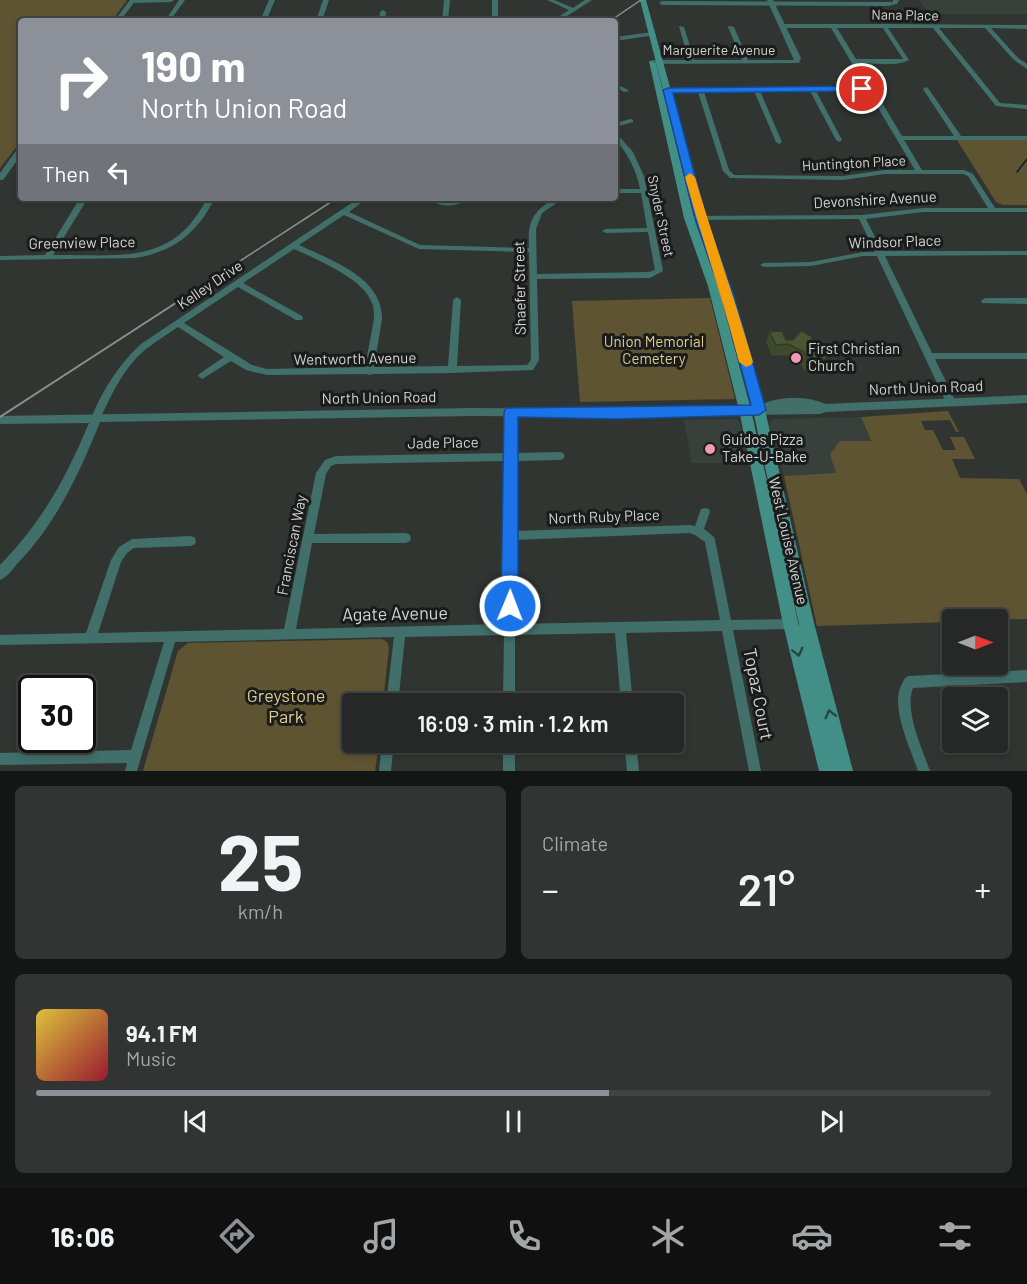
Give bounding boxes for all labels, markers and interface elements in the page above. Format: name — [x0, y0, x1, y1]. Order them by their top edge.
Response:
street label: Nana Place — [871, 5, 939, 24]
text: 190 m — [141, 40, 246, 90]
street label: Marguerite Avenue — [663, 41, 775, 58]
icon: right — [42, 42, 120, 120]
pin — [836, 63, 887, 114]
icon: arrive — [845, 72, 878, 105]
text: North Union Road — [141, 91, 347, 123]
street label: Huntington Place — [802, 151, 906, 174]
icon: left — [102, 156, 135, 189]
text: Then — [42, 160, 90, 186]
street label: Snyder Street — [645, 174, 678, 258]
street label: Devonshire Avenue — [813, 187, 937, 211]
street label: Windsor Place — [848, 230, 942, 252]
street label: Greenview Place — [28, 232, 136, 252]
street label: Shaefer Street — [509, 241, 529, 335]
street label: Kelley Drive — [173, 256, 246, 313]
park label: Union Memorial Cemetery — [604, 332, 704, 367]
place label: First Christian Church — [808, 339, 900, 374]
street label: Wentworth Avenue — [294, 348, 416, 368]
marker: First Christian Church — [789, 351, 803, 365]
street label: North Union Road — [868, 376, 984, 398]
street label: North Union Road — [322, 387, 436, 407]
place label: Guidos Pizza Take-U-Bake — [722, 430, 807, 465]
street label: Jade Place — [407, 432, 479, 452]
marker: Guidos Pizza Take-U-Bake — [703, 442, 717, 456]
street label: West Louise Avenue — [766, 475, 812, 606]
street label: Franciscan Way — [272, 493, 310, 596]
street label: North Ruby Place — [548, 505, 660, 527]
position arrow — [478, 574, 542, 638]
street label: Agate Avenue — [342, 601, 448, 625]
north arrow — [942, 609, 1008, 675]
map controls — [942, 609, 1008, 753]
street label: Topaz Court — [739, 646, 779, 742]
one-way arrow — [791, 646, 803, 657]
speed limit sign: 30 — [18, 675, 96, 753]
park label: Greystone Park — [247, 684, 325, 727]
button: layers — [942, 687, 1008, 753]
one-way arrow — [824, 709, 837, 719]
text: 16:09 · 3 min · 1.2 km — [418, 710, 608, 736]
text: 25 — [218, 813, 303, 907]
text: Climate — [542, 831, 608, 855]
text: 21° — [738, 861, 795, 915]
text: − — [542, 869, 559, 909]
text: + — [974, 869, 991, 909]
text: km/h — [238, 899, 283, 923]
text: 94.1 FM — [126, 1020, 197, 1046]
text: Music — [126, 1046, 176, 1070]
icon: previous — [179, 1105, 212, 1138]
icon: pause — [497, 1105, 530, 1138]
icon: next — [815, 1105, 848, 1138]
icon: directions — [216, 1215, 258, 1257]
icon: music — [360, 1215, 402, 1257]
icon: phone — [503, 1215, 545, 1257]
icon: climate — [647, 1215, 689, 1257]
icon: car — [791, 1215, 833, 1257]
icon: filters — [934, 1215, 976, 1257]
text: 16:06 — [51, 1220, 115, 1252]

